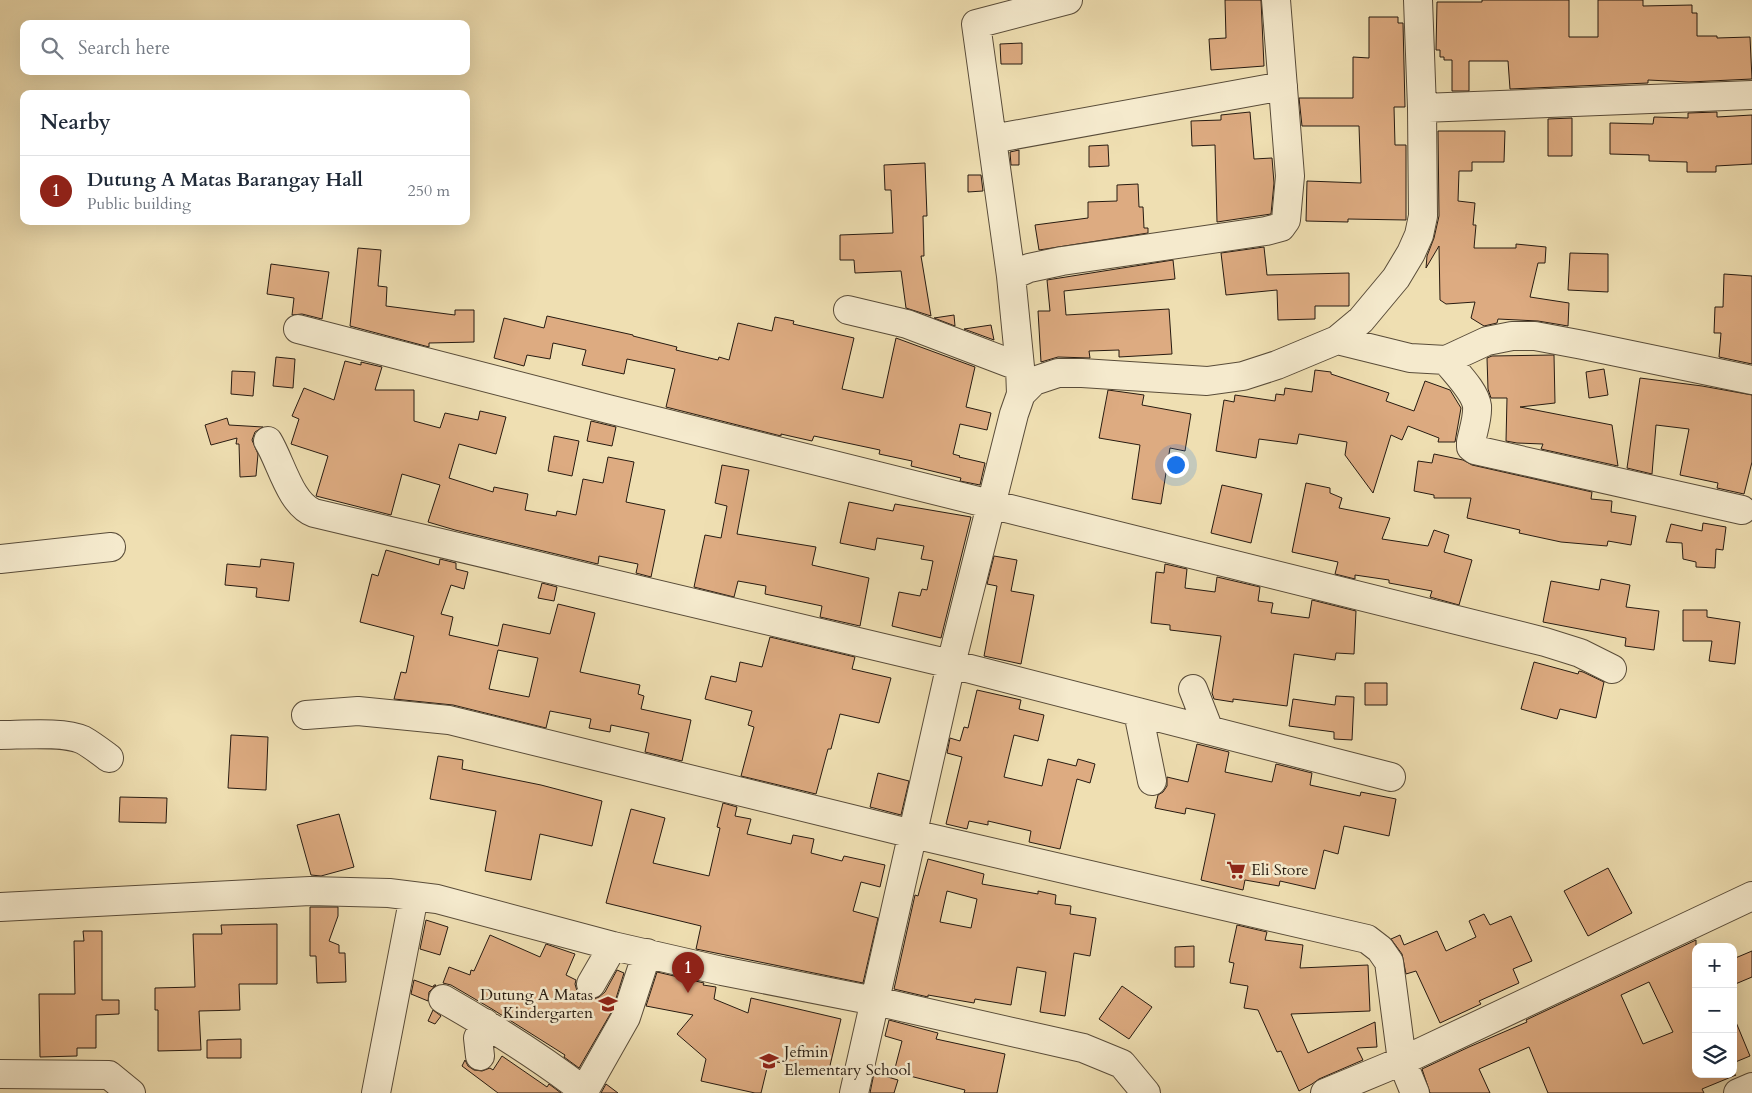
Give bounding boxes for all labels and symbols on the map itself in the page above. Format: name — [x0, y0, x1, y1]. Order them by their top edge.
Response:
your location — [1163, 452, 1189, 478]
supermarket icon: Eli Store — [1225, 859, 1247, 881]
place label: Eli Store — [1251, 859, 1309, 881]
pin: 1 — [672, 952, 704, 993]
place label: Dutung A Matas Kindergarten — [480, 984, 593, 1024]
school or university icon: Dutung A Matas Kindergarten — [597, 993, 619, 1015]
place label: Jefmin Elementary School — [782, 1041, 911, 1081]
school or university icon: Jefmin Elementary School — [758, 1050, 780, 1072]

